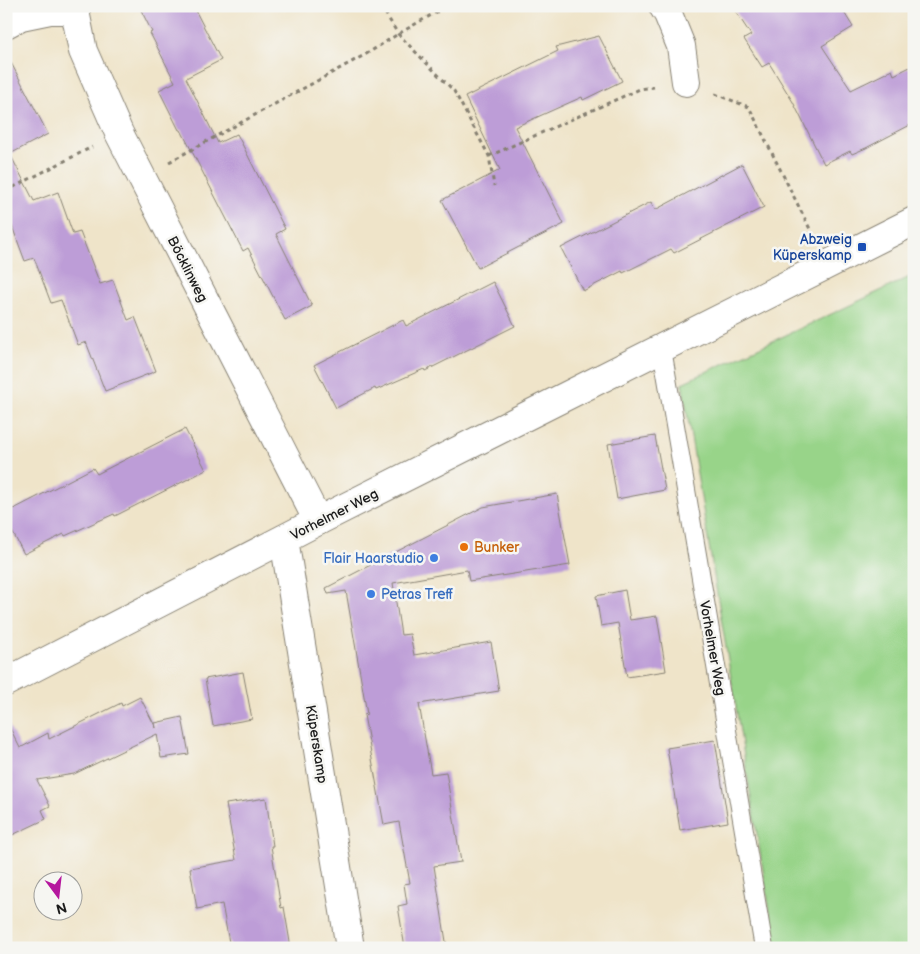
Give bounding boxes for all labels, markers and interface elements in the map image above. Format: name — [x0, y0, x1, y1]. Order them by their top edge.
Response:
place label: Abzweig Küperskamp — [773, 231, 852, 264]
street label: Böcklinweg — [164, 233, 211, 305]
marker: Abzweig Küperskamp — [856, 241, 868, 253]
street label: Vorhelmer Weg — [287, 485, 381, 544]
place label: Bunker — [474, 539, 520, 556]
marker: Bunker — [458, 541, 470, 553]
place label: Flair Haarstudio — [323, 550, 424, 567]
marker: Flair Haarstudio — [428, 552, 440, 564]
place label: Petras Treff — [381, 586, 454, 603]
marker: Petras Treff — [365, 588, 377, 600]
street label: Vorhelmer Weg — [696, 599, 729, 697]
street label: Küperskamp — [302, 704, 331, 785]
north arrow — [32, 872, 82, 922]
text: N — [54, 899, 69, 918]

